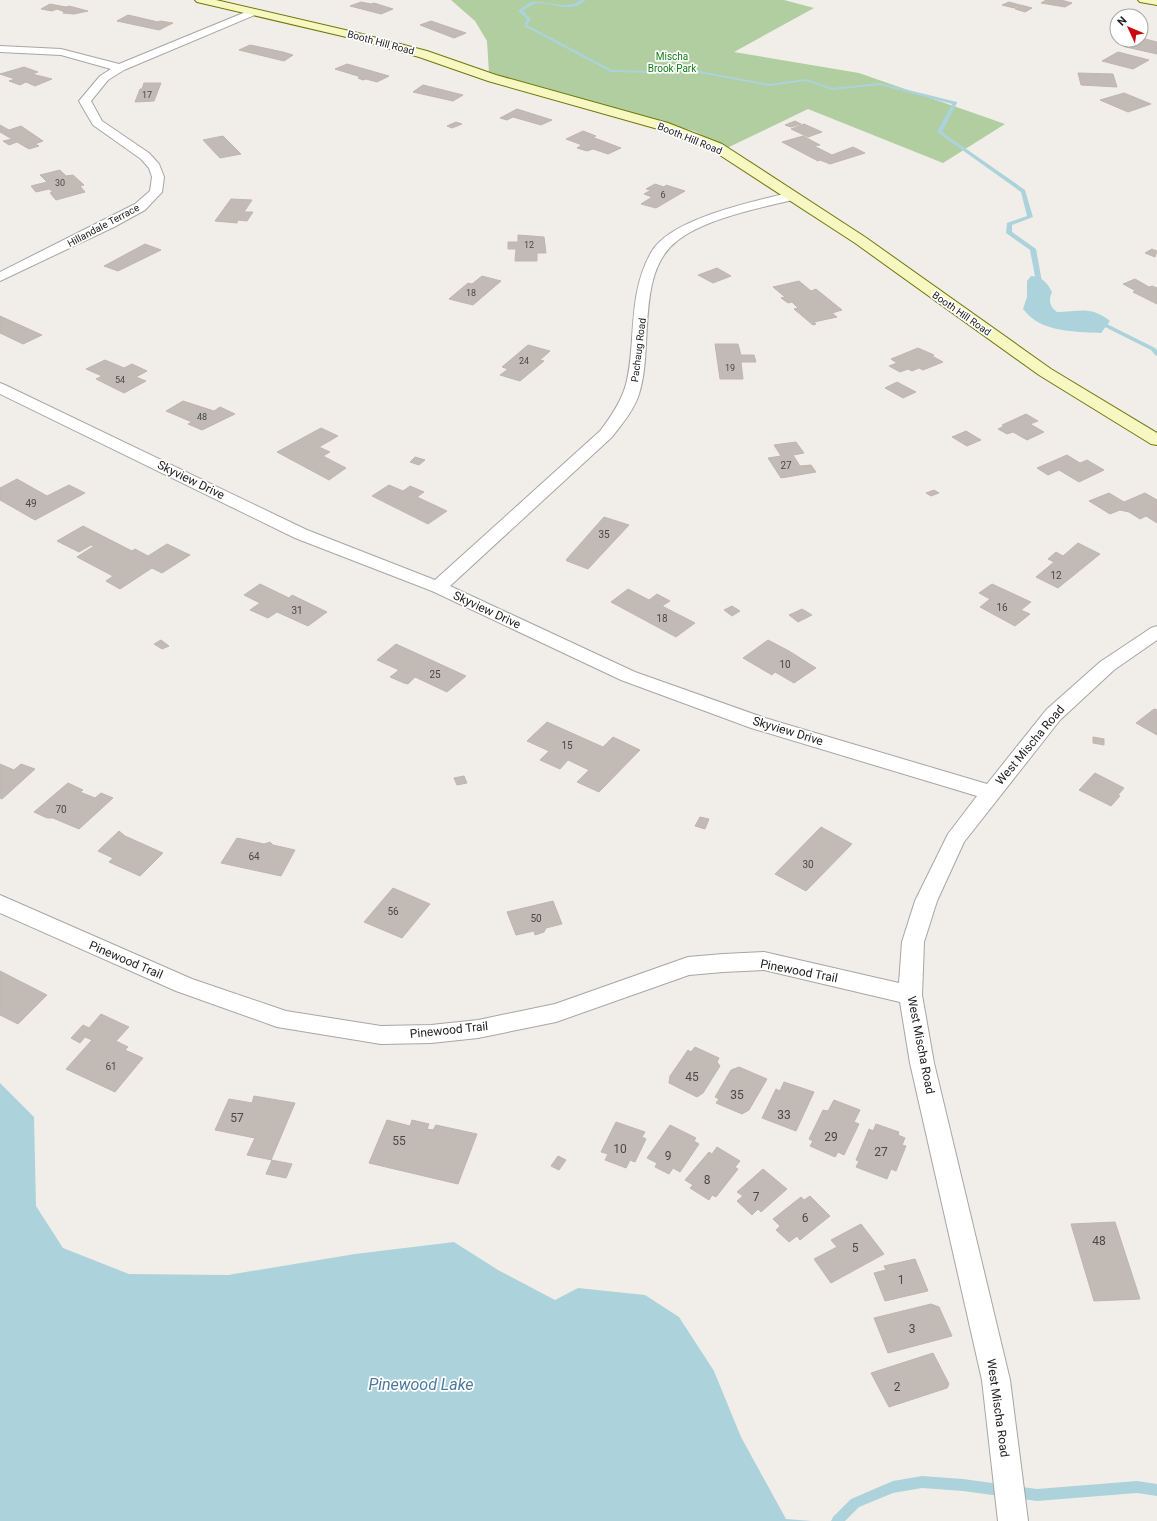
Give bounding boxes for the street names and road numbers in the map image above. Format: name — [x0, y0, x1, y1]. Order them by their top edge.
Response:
street label: Booth Hill Road — [346, 28, 415, 57]
street label: Booth Hill Road — [656, 120, 724, 156]
street label: Hillandale Terrace — [65, 202, 141, 249]
street label: Booth Hill Road — [930, 289, 993, 338]
street label: Pachaug Road — [629, 317, 648, 383]
street label: Skyview Drive — [155, 458, 227, 502]
street label: Skyview Drive — [451, 588, 523, 632]
street label: West Mischa Road — [993, 702, 1067, 788]
street label: Skyview Drive — [751, 714, 825, 748]
street label: Pinewood Trail — [87, 938, 165, 982]
street label: Pinewood Trail — [759, 957, 839, 985]
street label: West Mischa Road — [905, 995, 937, 1095]
street label: Pinewood Trail — [409, 1019, 489, 1041]
street label: West Mischa Road — [984, 1358, 1012, 1458]

